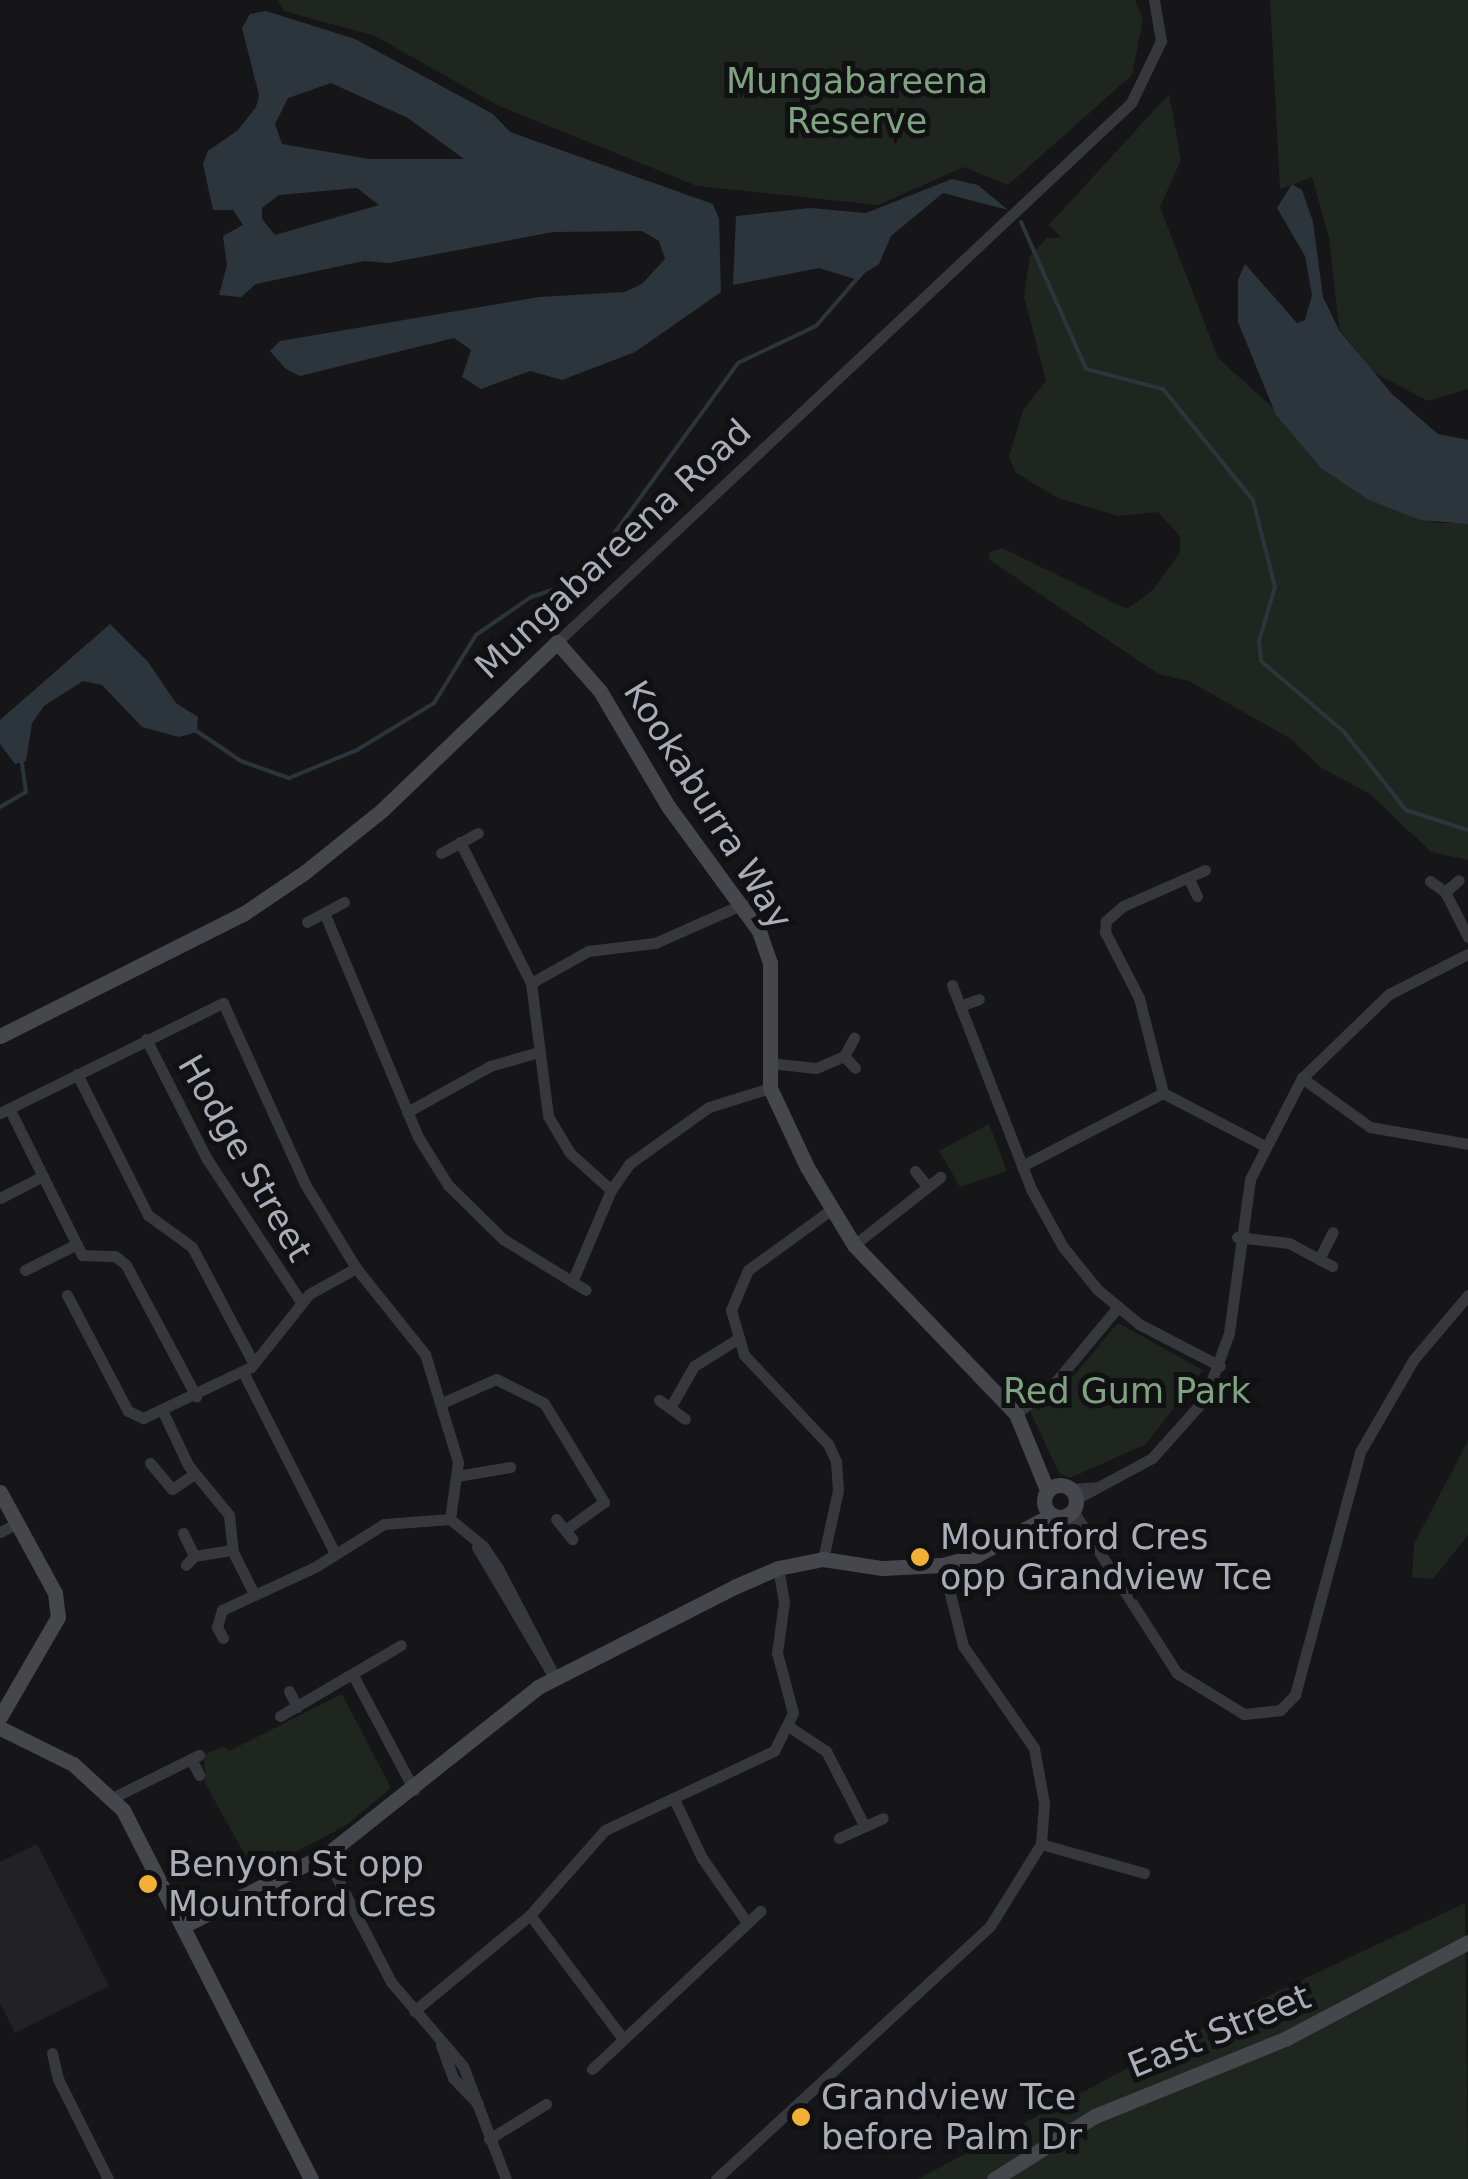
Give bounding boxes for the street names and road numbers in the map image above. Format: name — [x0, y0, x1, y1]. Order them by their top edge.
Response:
street label: Mungabareena Road — [467, 410, 759, 688]
street label: Kookaburra Way — [615, 673, 801, 937]
street label: Hodge Street — [169, 1047, 321, 1269]
street label: East Street — [1122, 1975, 1316, 2087]

